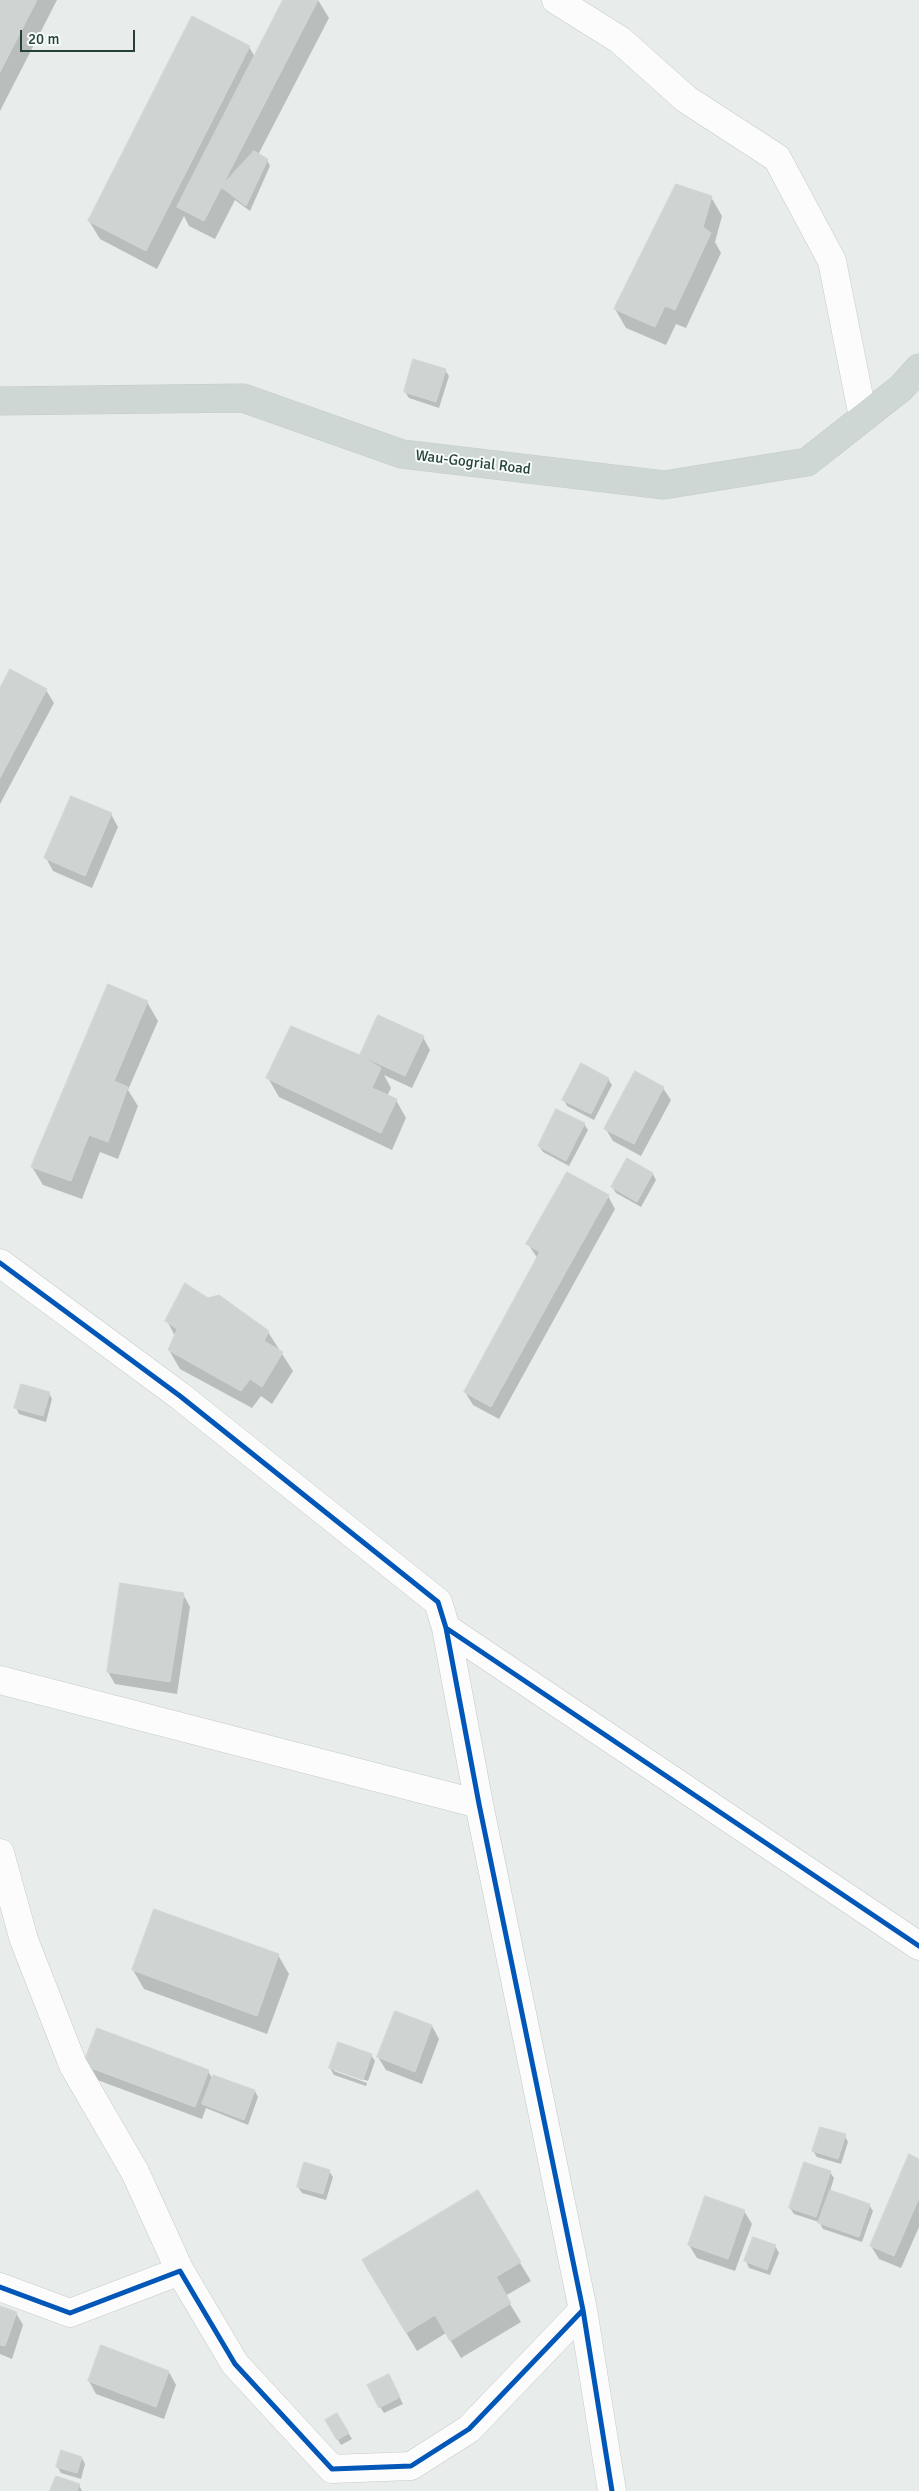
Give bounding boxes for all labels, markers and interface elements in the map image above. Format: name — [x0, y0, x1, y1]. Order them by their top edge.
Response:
scale bar — [22, 20, 138, 52]
text: 20 m — [28, 30, 59, 48]
street label: Wau-Gogrial Road — [414, 447, 532, 479]

